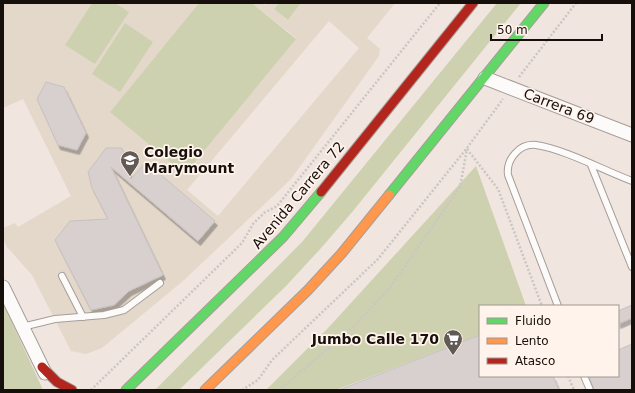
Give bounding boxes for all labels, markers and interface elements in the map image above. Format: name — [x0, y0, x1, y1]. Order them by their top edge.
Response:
scale bar — [491, 16, 602, 42]
text: 50 m — [497, 23, 528, 37]
street label: Carrera 69 — [521, 85, 597, 127]
street label: Avenida Carrera 72 — [249, 138, 347, 252]
place label: Colegio Marymount — [144, 144, 235, 176]
school or university icon: Colegio Marymount — [119, 149, 141, 177]
legend — [479, 305, 619, 377]
text: Fluido — [515, 314, 551, 328]
supermarket icon: Jumbo Calle 170 — [442, 328, 464, 356]
place label: Jumbo Calle 170 — [311, 331, 439, 347]
text: Lento — [515, 334, 549, 348]
text: Atasco — [515, 354, 555, 368]

